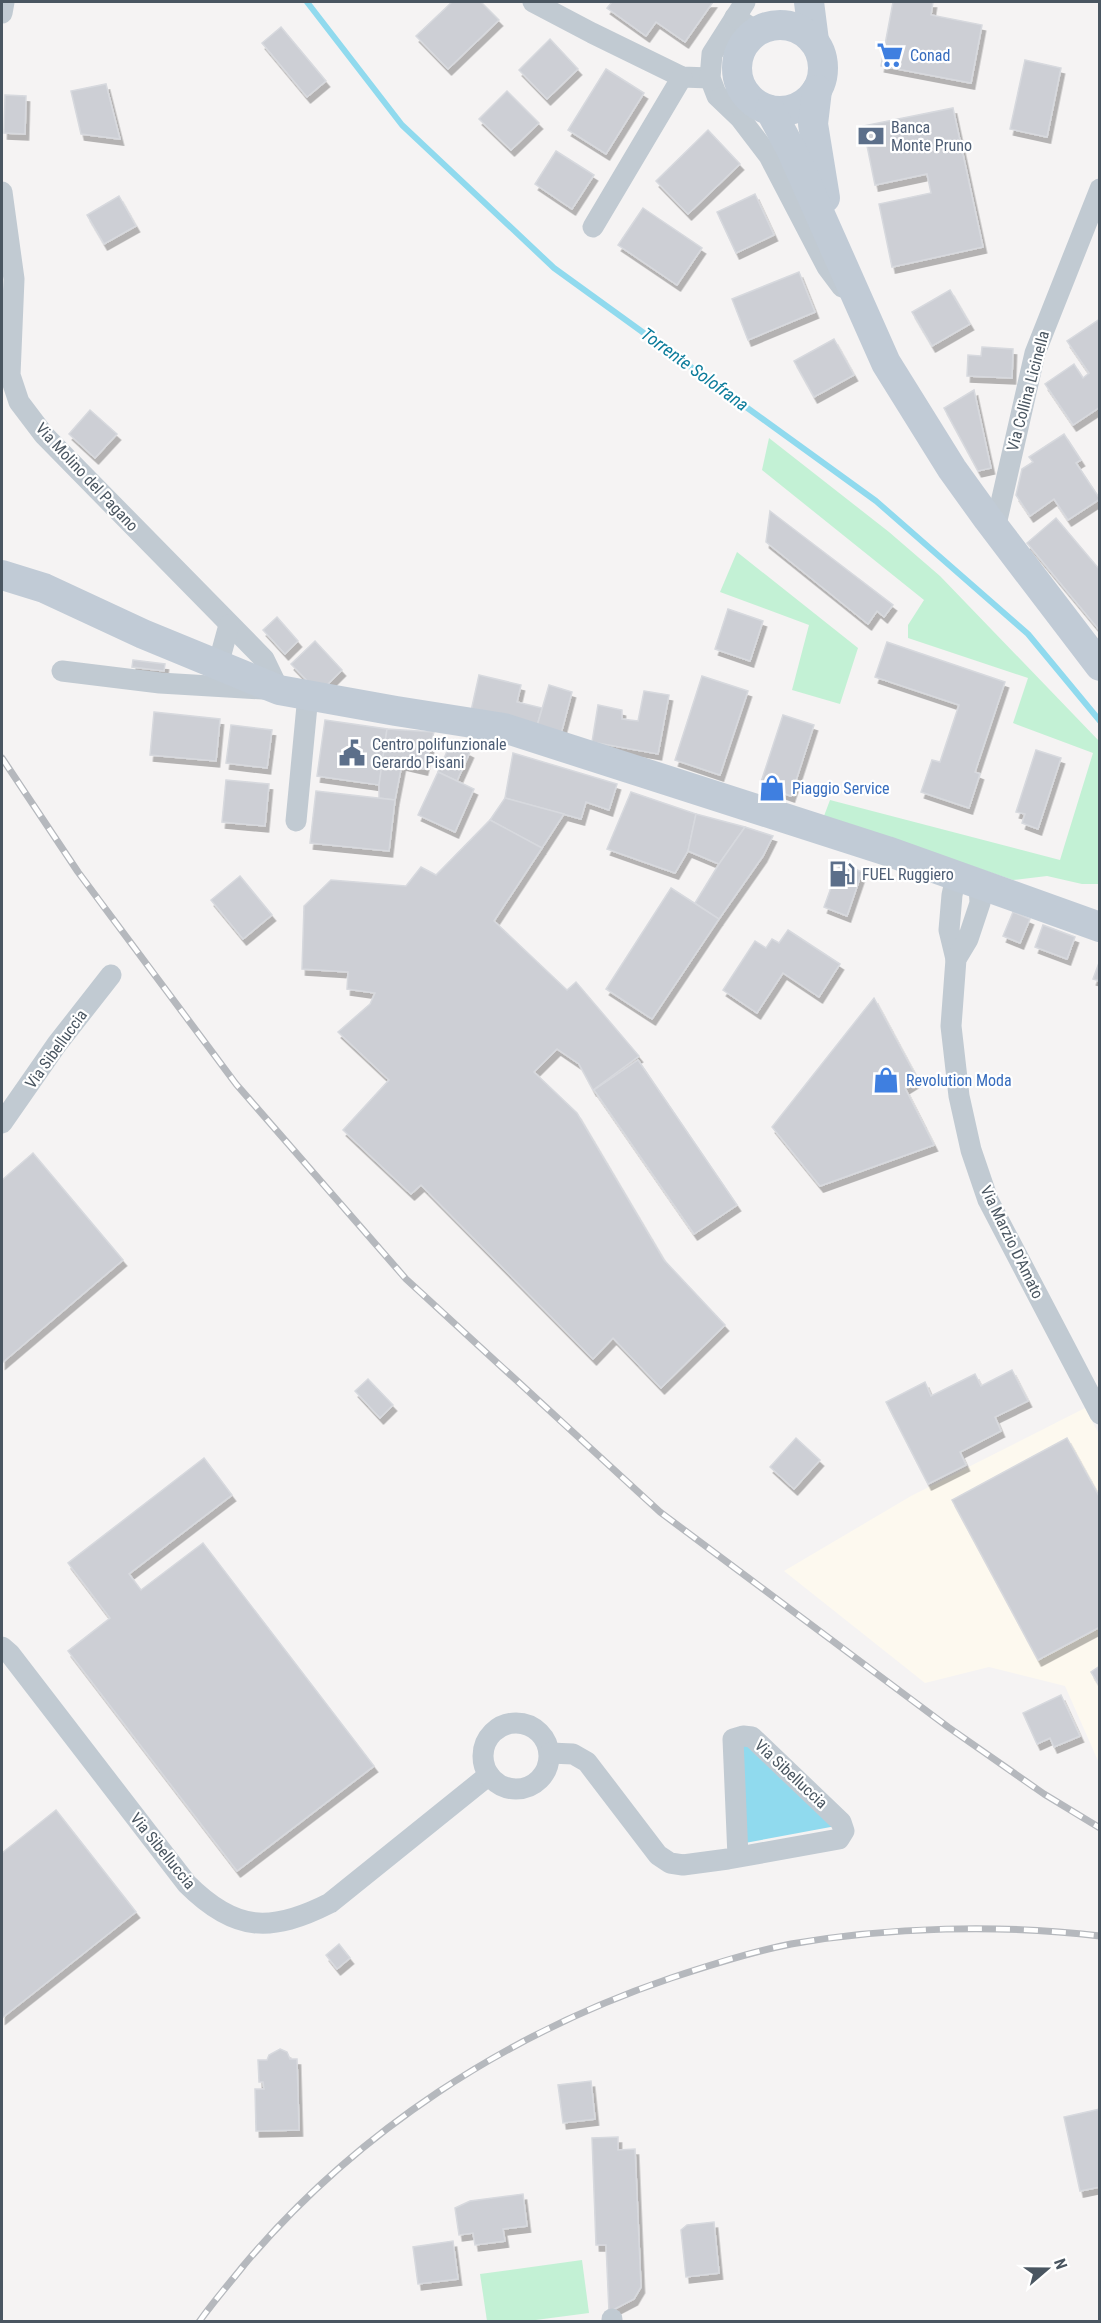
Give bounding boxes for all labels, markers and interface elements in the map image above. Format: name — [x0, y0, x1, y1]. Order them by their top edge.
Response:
supermarket icon: Conad — [875, 40, 905, 70]
place label: Conad — [910, 46, 950, 65]
place label: Banca Monte Pruno — [891, 118, 972, 155]
bank icon: Banca Monte Pruno — [856, 121, 886, 151]
water label: Torrente Solofrana — [637, 323, 753, 415]
street label: Via Collina Licinella — [1003, 329, 1053, 453]
street label: Via Molino del Pagano — [32, 419, 142, 535]
place label: Centro polifunzionale Gerardo Pisani — [372, 735, 507, 772]
public building icon: Centro polifunzionale Gerardo Pisani — [337, 738, 367, 768]
shop icon: Piaggio Service — [757, 773, 787, 803]
place label: Piaggio Service — [792, 779, 890, 798]
fuel station icon: FUEL Ruggiero — [827, 859, 857, 889]
place label: FUEL Ruggiero — [862, 865, 954, 884]
street label: Via Sibelluccia — [21, 1006, 91, 1092]
shop icon: Revolution Moda — [871, 1065, 901, 1095]
place label: Revolution Moda — [906, 1071, 1012, 1090]
street label: Via Marzio D'Amato — [976, 1182, 1048, 1302]
street label: Via Sibelluccia — [751, 1735, 831, 1813]
street label: Via Sibelluccia — [127, 1809, 199, 1893]
north arrow — [1017, 2239, 1077, 2299]
text: N — [1050, 2256, 1071, 2272]

